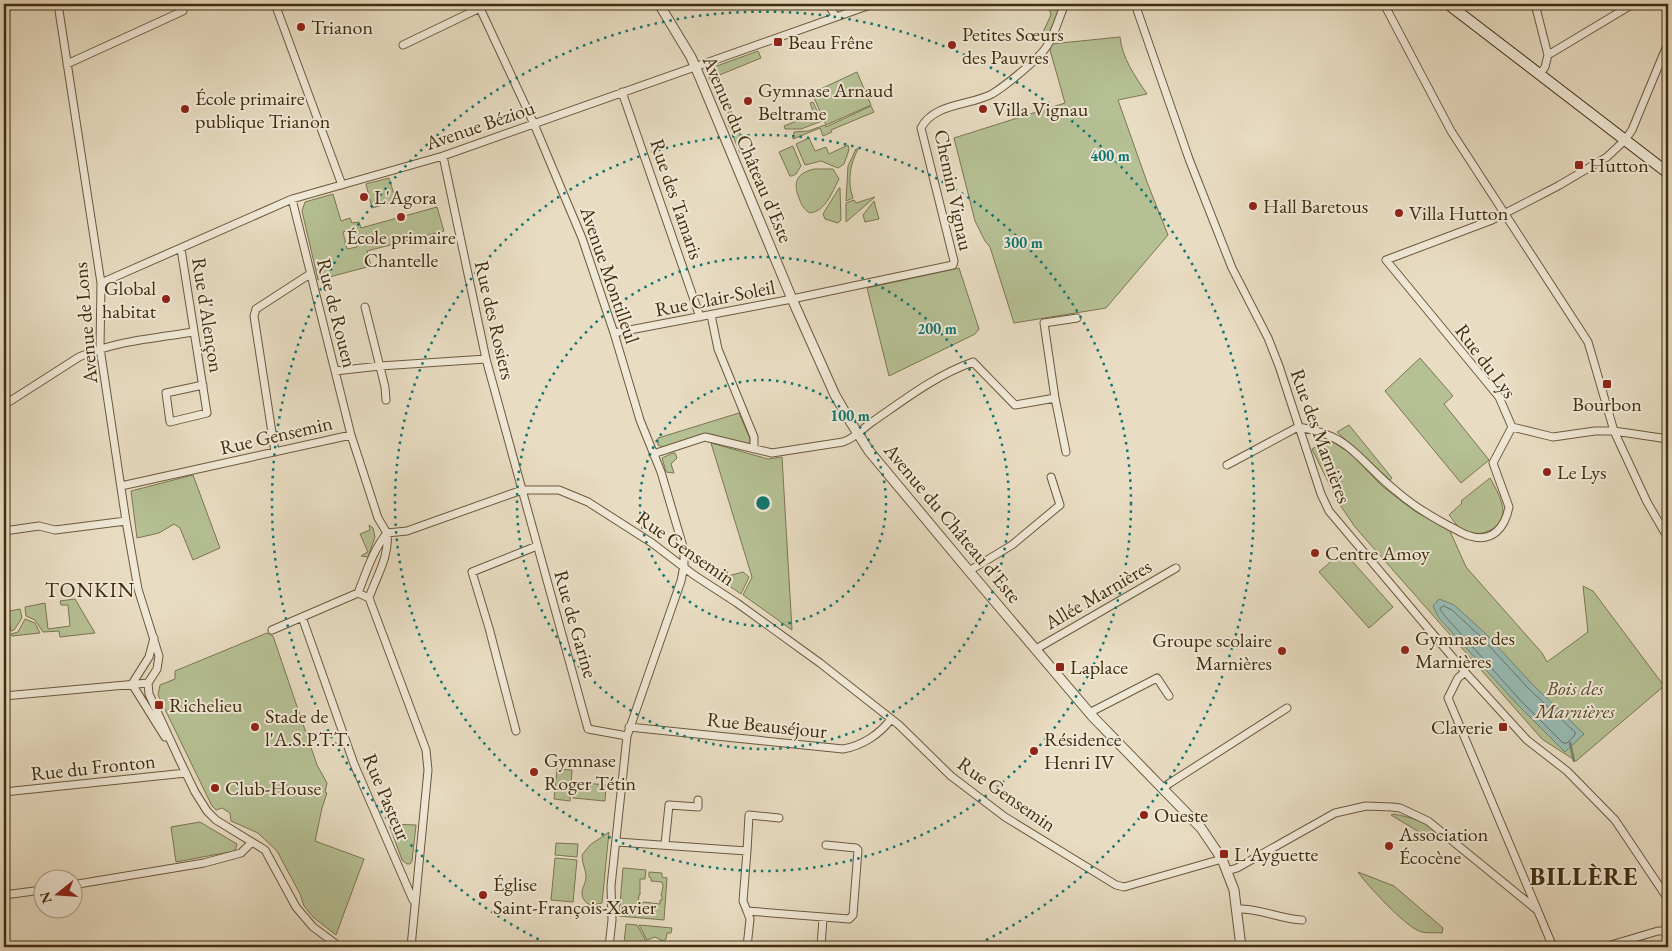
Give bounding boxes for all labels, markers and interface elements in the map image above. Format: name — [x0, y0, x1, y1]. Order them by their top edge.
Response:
place label: Trianon — [311, 14, 373, 40]
marker: Trianon — [295, 21, 307, 33]
place label: Petites Sœurs des Pauvres — [962, 21, 1064, 70]
place label: Beau Frêne — [788, 29, 873, 55]
marker: Beau Frêne — [772, 36, 784, 48]
marker: Petites Sœurs des Pauvres — [946, 39, 958, 51]
street label: Avenue du Château d'Este — [696, 50, 799, 247]
place label: Gymnase Arnaud Beltrame — [758, 77, 894, 126]
place label: École primaire publique Trianon — [195, 85, 331, 134]
street label: Avenue Béziou — [421, 94, 538, 156]
marker: Gymnase Arnaud Beltrame — [742, 95, 754, 107]
place label: Villa Vignau — [993, 96, 1089, 122]
marker: École primaire publique Trianon — [179, 103, 191, 115]
marker: Villa Vignau — [977, 103, 989, 115]
street label: Chemin Vignau — [928, 127, 980, 253]
street label: Rue des Tamaris — [644, 135, 710, 263]
text: 400 m — [1090, 146, 1130, 165]
place label: Hutton — [1589, 152, 1649, 178]
marker: Hutton — [1573, 159, 1585, 171]
place label: L'Agora — [374, 184, 437, 210]
marker: L'Agora — [358, 191, 370, 203]
place label: Hall Baretous — [1263, 193, 1368, 219]
marker: Hall Baretous — [1247, 200, 1259, 212]
place label: Villa Hutton — [1409, 200, 1509, 226]
street label: Avenue Montilleul — [574, 202, 646, 347]
marker: Villa Hutton — [1393, 207, 1405, 219]
marker: École primaire Chantelle — [395, 211, 407, 223]
place label: École primaire Chantelle — [346, 224, 456, 273]
text: 300 m — [1003, 233, 1043, 252]
street label: Rue d'Alençon — [186, 256, 230, 375]
street label: Rue de Rouen — [311, 256, 363, 371]
street label: Rue des Rosiers — [469, 258, 521, 382]
street label: Avenue de Lons — [67, 261, 103, 386]
street label: Rue Clair-Soleil — [653, 274, 777, 322]
place label: Global habitat — [102, 275, 157, 324]
marker: Global habitat — [160, 293, 172, 305]
street label: Rue du Lys — [1449, 318, 1523, 404]
text: 200 m — [917, 319, 957, 338]
street label: Rue des Marnières — [1285, 365, 1357, 507]
marker: Bourbon — [1601, 378, 1613, 390]
place label: Bourbon — [1572, 391, 1642, 417]
text: 100 m — [830, 406, 870, 425]
street label: Rue Gensemin — [217, 409, 335, 461]
street label: Avenue du Château d'Este — [878, 437, 1028, 609]
place label: Le Lys — [1557, 459, 1606, 485]
marker: Le Lys — [1541, 466, 1553, 478]
centre of rings — [754, 494, 772, 512]
street label: Rue Gensemin — [632, 504, 741, 592]
place label: Centre Amoy — [1325, 540, 1430, 566]
marker: Centre Amoy — [1309, 547, 1321, 559]
street label: Allée Marnières — [1039, 553, 1156, 636]
street label: Rue de Garine — [548, 567, 604, 681]
district label: TONKIN — [45, 576, 135, 603]
place label: Gymnase des Marnières — [1415, 625, 1515, 674]
place label: Groupe scolaire Marnières — [1152, 627, 1272, 676]
marker: Gymnase des Marnières — [1399, 644, 1411, 656]
marker: Groupe scolaire Marnières — [1276, 645, 1288, 657]
place label: Laplace — [1070, 654, 1128, 680]
marker: Laplace — [1054, 661, 1066, 673]
park label: Bois des Marnières — [1534, 675, 1615, 724]
place label: Richelieu — [169, 692, 243, 718]
marker: Richelieu — [153, 699, 165, 711]
place label: Stade de l'A.S.P.T.T. — [265, 703, 350, 752]
street label: Rue Beauséjour — [706, 706, 829, 744]
place label: Claverie — [1431, 714, 1493, 740]
marker: Stade de l'A.S.P.T.T. — [249, 721, 261, 733]
marker: Claverie — [1497, 721, 1509, 733]
place label: Résidence Henri IV — [1044, 726, 1122, 775]
marker: Résidence Henri IV — [1028, 745, 1040, 757]
street label: Rue du Fronton — [29, 747, 157, 786]
place label: Gymnase Roger Tétin — [544, 747, 637, 796]
street label: Rue Pasteur — [357, 749, 417, 845]
street label: Rue Gensemin — [953, 750, 1062, 838]
marker: Gymnase Roger Tétin — [528, 766, 540, 778]
place label: Club-House — [225, 775, 321, 801]
marker: Club-House — [209, 782, 221, 794]
place label: Oueste — [1154, 802, 1208, 828]
marker: Oueste — [1138, 809, 1150, 821]
place label: Association Écocène — [1398, 821, 1489, 870]
marker: Association Écocène — [1383, 840, 1395, 852]
place label: L'Ayguette — [1234, 841, 1318, 867]
marker: L'Ayguette — [1218, 848, 1230, 860]
district label: BILLÈRE — [1530, 860, 1638, 892]
north arrow — [32, 868, 82, 918]
place label: Église Saint-François-Xavier — [493, 871, 657, 920]
text: N — [35, 889, 56, 906]
marker: Église Saint-François-Xavier — [477, 889, 489, 901]

